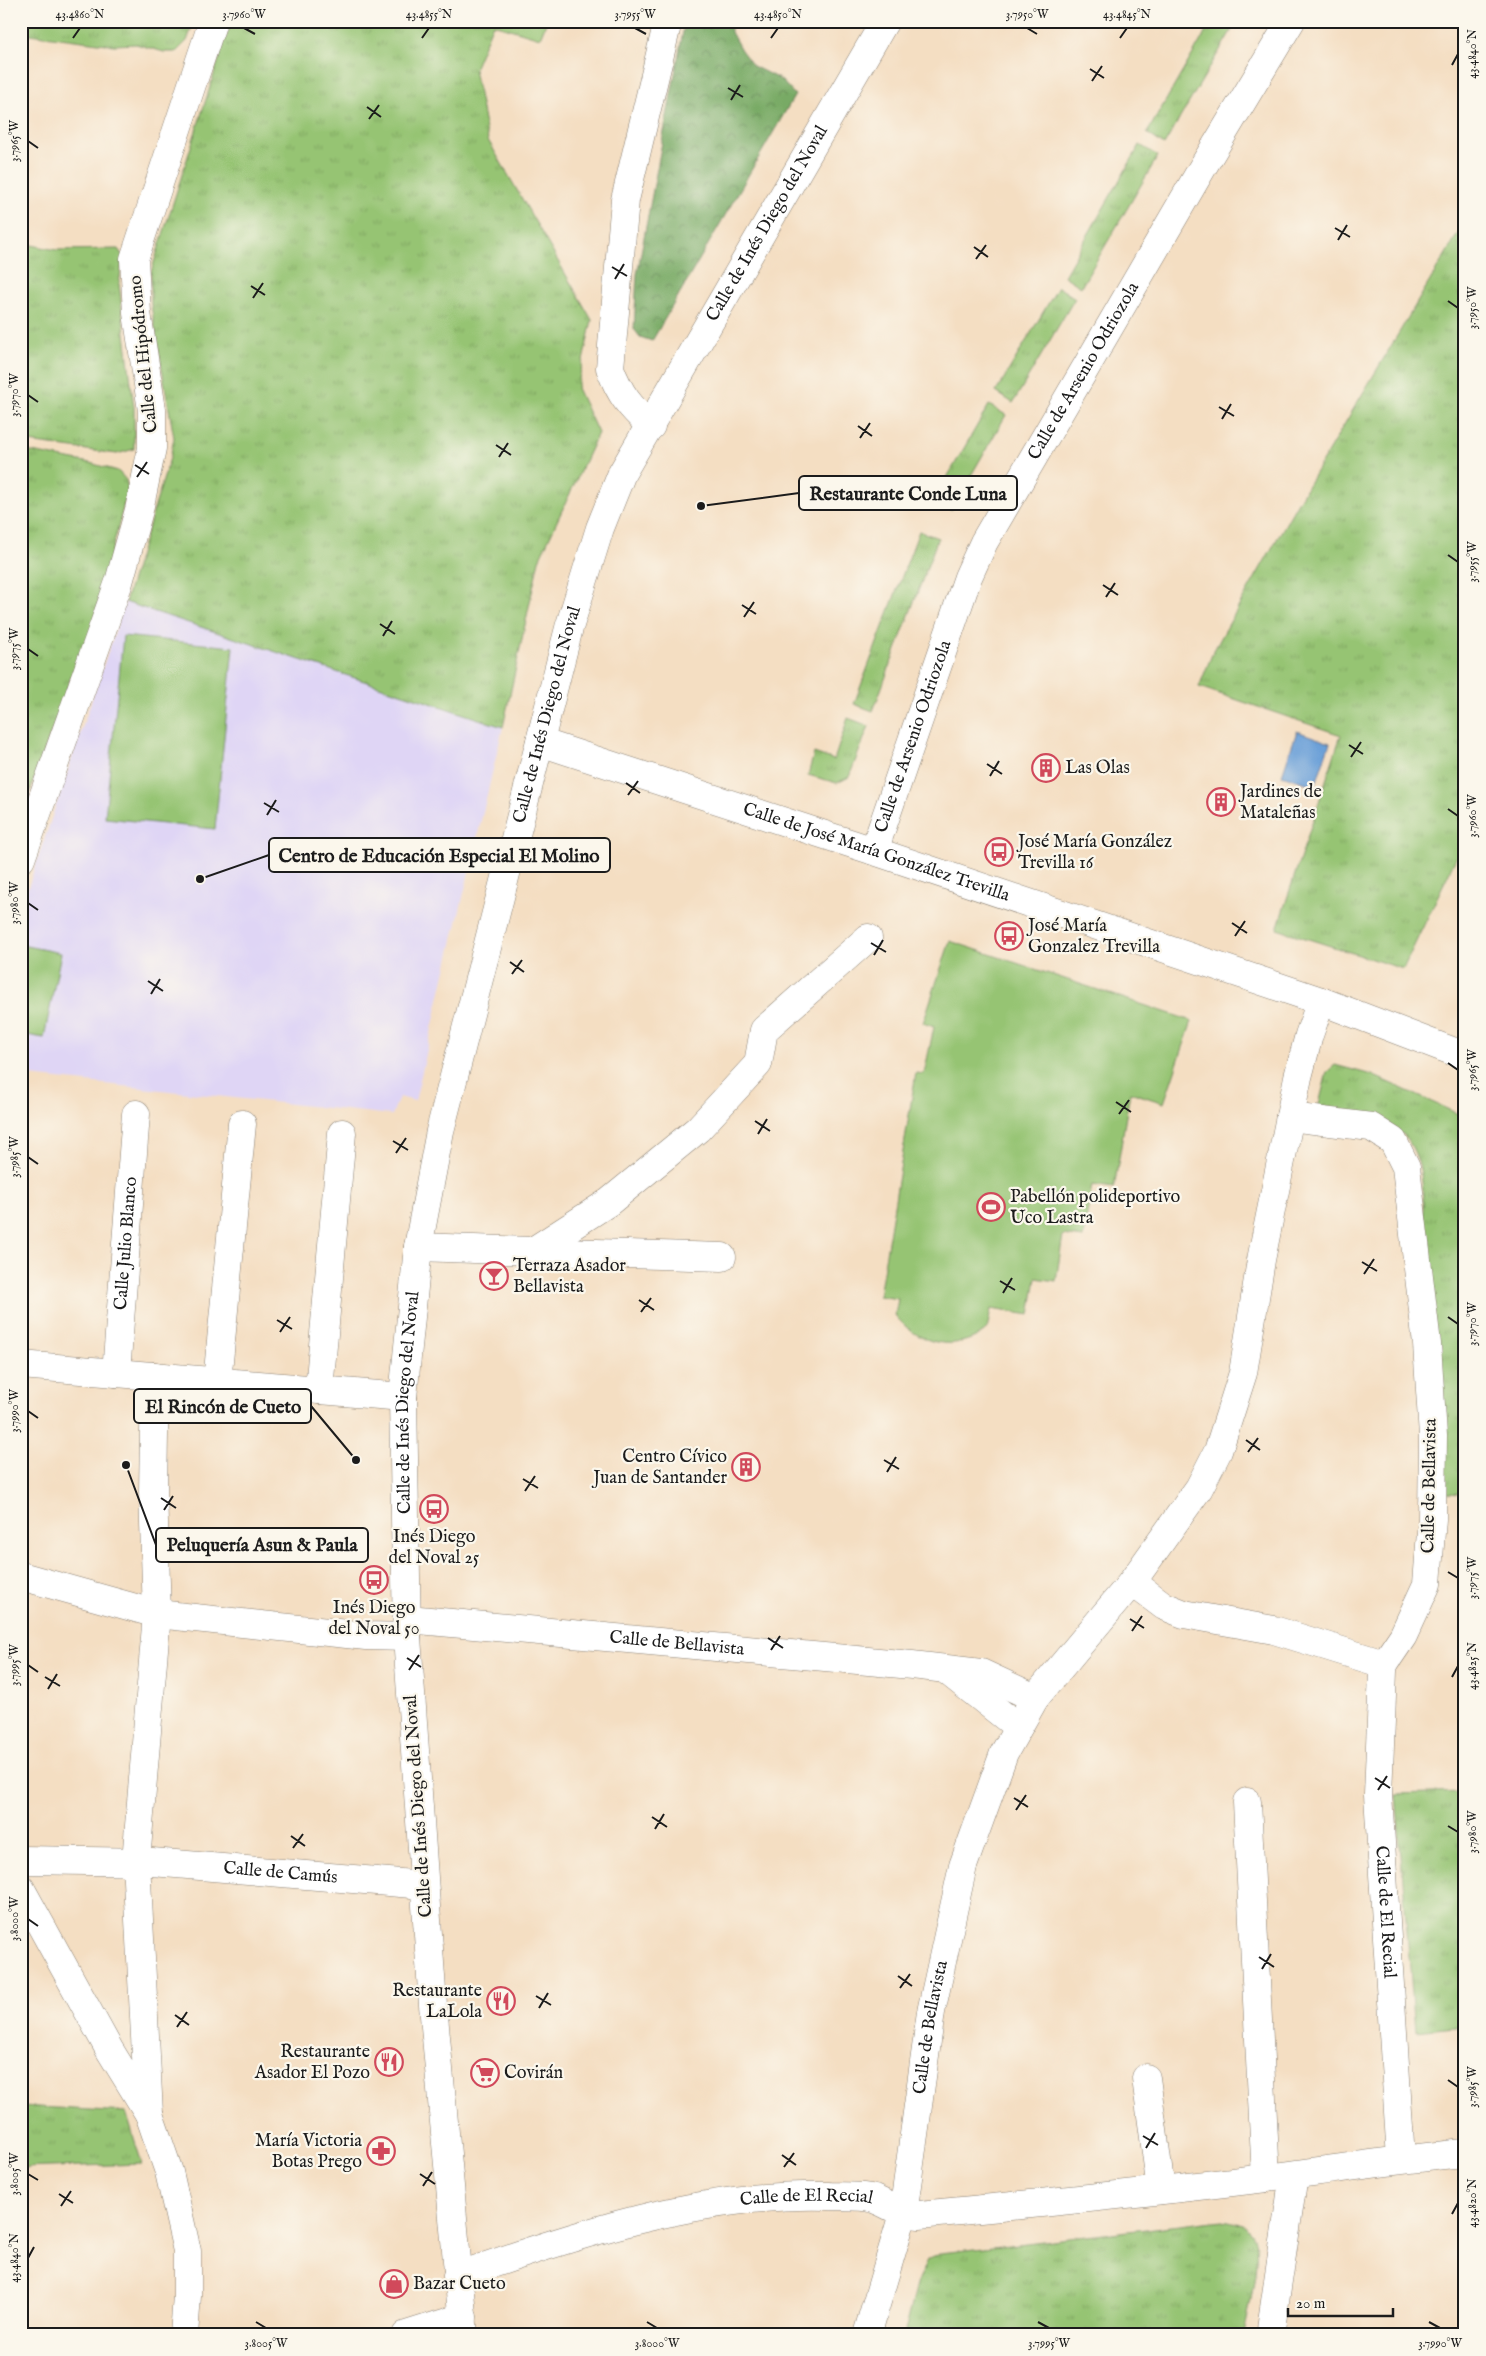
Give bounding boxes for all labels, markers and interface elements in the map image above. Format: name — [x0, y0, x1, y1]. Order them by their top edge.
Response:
text: 43.4860°N — [56, 7, 105, 22]
text: 3.7960°W — [222, 7, 266, 22]
text: 43.4855°N — [406, 7, 453, 22]
text: 3.7955°W — [614, 7, 656, 22]
text: 43.4850°N — [754, 7, 803, 22]
text: 3.7950°W — [1006, 7, 1049, 22]
text: 43.4845°N — [1103, 7, 1152, 22]
text: 43.4840°N — [1465, 29, 1480, 79]
text: 3.7965°W — [7, 119, 22, 162]
street label: Calle de Inés Diego del Noval — [701, 121, 833, 326]
street label: Calle del Hipódromo — [124, 274, 164, 434]
street label: Calle de Arsenio Odriozola — [1023, 278, 1145, 464]
text: 3.7950°W — [1465, 286, 1480, 329]
text: 3.7970°W — [7, 372, 22, 417]
callout: Restaurante Conde Luna — [799, 476, 1017, 510]
text: Restaurante Conde Luna — [809, 483, 1008, 507]
text: 3.7955°W — [1465, 541, 1480, 583]
street label: Calle de Inés Diego del Noval — [508, 603, 587, 826]
text: 3.7975°W — [7, 627, 22, 670]
street label: Calle de Arsenio Odriozola — [870, 637, 957, 836]
building icon: Las Olas — [1031, 753, 1061, 783]
place label: Las Olas — [1065, 757, 1130, 780]
place label: Jardines de Mataleñas — [1238, 781, 1322, 825]
building icon: Jardines de Mataleñas — [1206, 787, 1236, 817]
text: 3.7960°W — [1465, 794, 1480, 838]
street label: Calle de José María González Trevilla — [740, 798, 1013, 907]
place label: José María González Trevilla 16 — [1016, 831, 1172, 875]
bus stop icon: José María González Trevilla 16 — [984, 837, 1014, 867]
callout: Centro de Educación Especial El Molino — [269, 838, 610, 872]
text: Centro de Educación Especial El Molino — [278, 845, 600, 869]
text: 3.7980°W — [7, 881, 22, 925]
place label: José María Gonzalez Trevilla — [1026, 915, 1160, 959]
bus stop icon: José María Gonzalez Trevilla — [994, 921, 1024, 951]
text: 3.7965°W — [1465, 1048, 1480, 1091]
text: 3.7985°W — [7, 1136, 22, 1178]
street label: Calle Julio Blanco — [109, 1175, 143, 1311]
place label: Pabellón polideportivo Uco Lastra — [1010, 1186, 1181, 1230]
sports icon: Pabellón polideportivo Uco Lastra — [976, 1192, 1006, 1222]
place label: Terraza Asador Bellavista — [513, 1255, 626, 1299]
bar icon: Terraza Asador Bellavista — [479, 1261, 509, 1291]
street label: Calle de Inés Diego del Noval — [391, 1290, 425, 1514]
text: 3.7970°W — [1465, 1301, 1480, 1346]
text: 3.7990°W — [7, 1389, 22, 1433]
callout: El Rincón de Cueto — [134, 1389, 311, 1423]
text: El Rincón de Cueto — [145, 1396, 301, 1420]
street label: Calle de Bellavista — [1417, 1418, 1443, 1554]
place label: Centro Cívico Juan de Santander — [591, 1446, 727, 1490]
building icon: Centro Cívico Juan de Santander — [731, 1452, 761, 1482]
bus stop icon: Inés Diego del Noval 25 — [419, 1494, 449, 1524]
place label: Inés Diego del Noval 25 — [389, 1526, 480, 1570]
callout: Peluquería Asun & Paula — [156, 1528, 368, 1562]
text: Peluquería Asun & Paula — [166, 1534, 358, 1558]
text: 3.7975°W — [1465, 1556, 1480, 1599]
bus stop icon: Inés Diego del Noval 50 — [359, 1565, 389, 1595]
place label: Inés Diego del Noval 50 — [328, 1597, 420, 1641]
street label: Calle de Bellavista — [608, 1626, 745, 1661]
text: 43.4825°N — [1465, 1642, 1480, 1690]
text: 3.7995°W — [7, 1643, 22, 1686]
street label: Calle de Inés Diego del Noval — [400, 1694, 438, 1918]
text: 3.7980°W — [1465, 1810, 1480, 1854]
street label: Calle de El Recial — [1370, 1845, 1401, 1979]
street label: Calle de Camús — [222, 1857, 339, 1889]
text: 3.8000°W — [7, 1896, 22, 1941]
street label: Calle de Bellavista — [908, 1958, 954, 2096]
place label: Restaurante LaLola — [392, 1980, 482, 2024]
restaurant icon: Restaurante LaLola — [486, 1986, 516, 2016]
place label: Restaurante Asador El Pozo — [254, 2041, 370, 2085]
restaurant icon: Restaurante Asador El Pozo — [374, 2047, 404, 2077]
supermarket icon: Covirán — [470, 2058, 500, 2088]
place label: Covirán — [504, 2062, 564, 2085]
text: 3.7985°W — [1465, 2066, 1480, 2108]
place label: María Victoria Botas Prego — [255, 2130, 362, 2174]
pharmacy icon: María Victoria Botas Prego — [366, 2136, 396, 2166]
text: 3.8005°W — [7, 2152, 22, 2196]
text: 43.4820°N — [1465, 2178, 1480, 2228]
street label: Calle de El Recial — [739, 2184, 875, 2212]
text: 43.4840°N — [7, 2233, 22, 2283]
shop icon: Bazar Cueto — [379, 2269, 409, 2299]
place label: Bazar Cueto — [413, 2273, 506, 2296]
scale bar — [1288, 2286, 1394, 2318]
text: 20 m — [1296, 2294, 1326, 2313]
text: 3.8005°W — [244, 2336, 288, 2351]
text: 3.8000°W — [635, 2336, 680, 2351]
text: 3.7995°W — [1028, 2336, 1071, 2351]
text: 3.7990°W — [1418, 2336, 1462, 2351]

